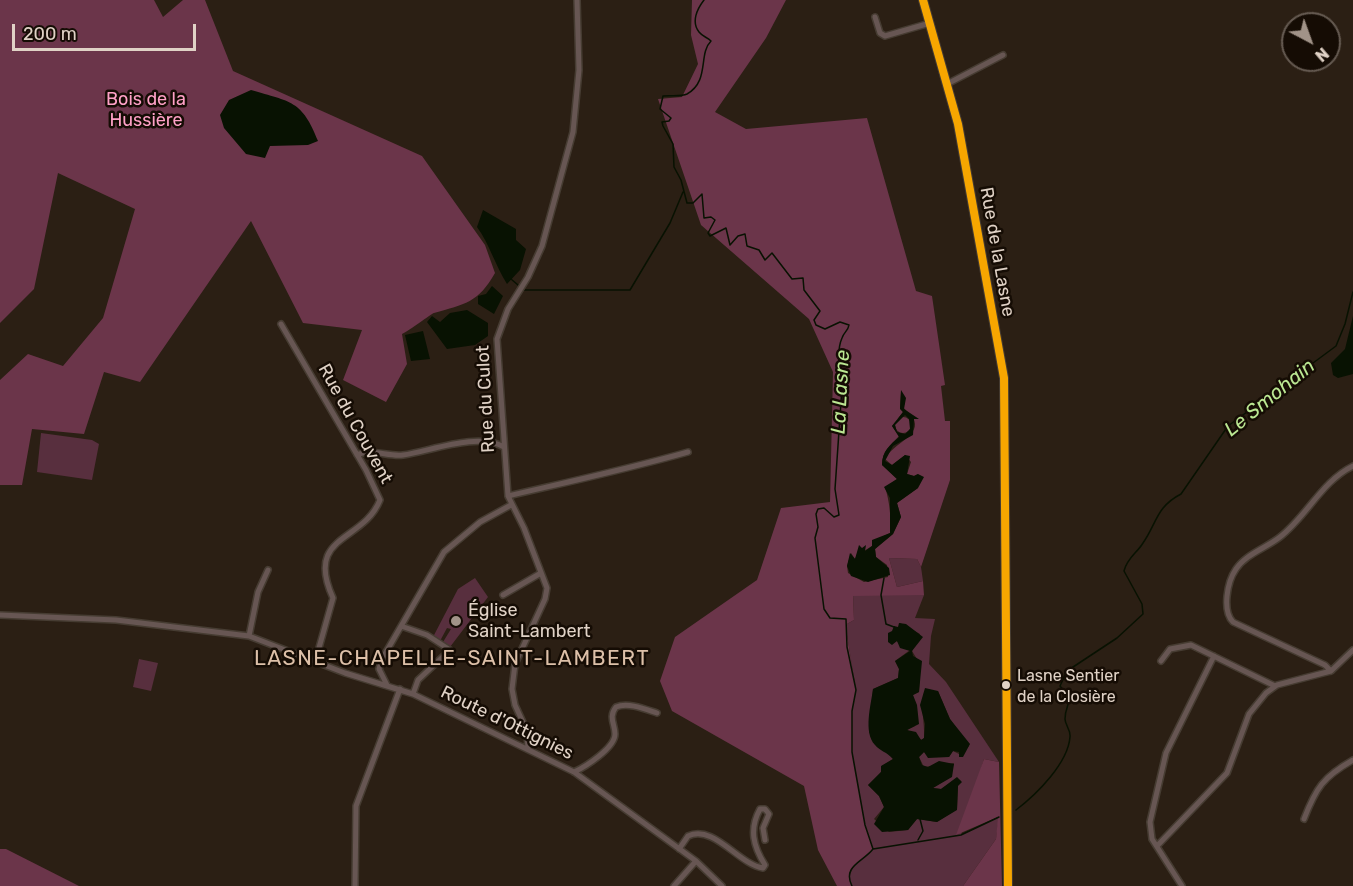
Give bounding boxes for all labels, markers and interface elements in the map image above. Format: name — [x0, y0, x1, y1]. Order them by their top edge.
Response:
scale bar — [15, 12, 200, 50]
north arrow — [1281, 12, 1341, 72]
text: 200 m — [23, 23, 77, 45]
text: N — [1311, 44, 1332, 65]
park label: Bois de la Hussière — [106, 89, 186, 132]
street label: Rue de la Lasne — [975, 185, 1019, 319]
street label: Rue du Culot — [472, 345, 500, 453]
water label: La Lasne — [827, 349, 855, 435]
water label: Le Smohain — [1220, 354, 1320, 442]
street label: Rue du Couvent — [313, 360, 397, 488]
place label: Église Saint-Lambert — [468, 600, 590, 642]
marker: Église Saint-Lambert — [449, 614, 463, 628]
district label: LASNE-CHAPELLE-SAINT-LAMBERT — [254, 646, 650, 672]
place label: Lasne Sentier de la Closière — [1017, 666, 1119, 704]
marker: Lasne Sentier de la Closière — [1000, 679, 1012, 691]
street label: Route d'Ottignies — [437, 682, 577, 764]

